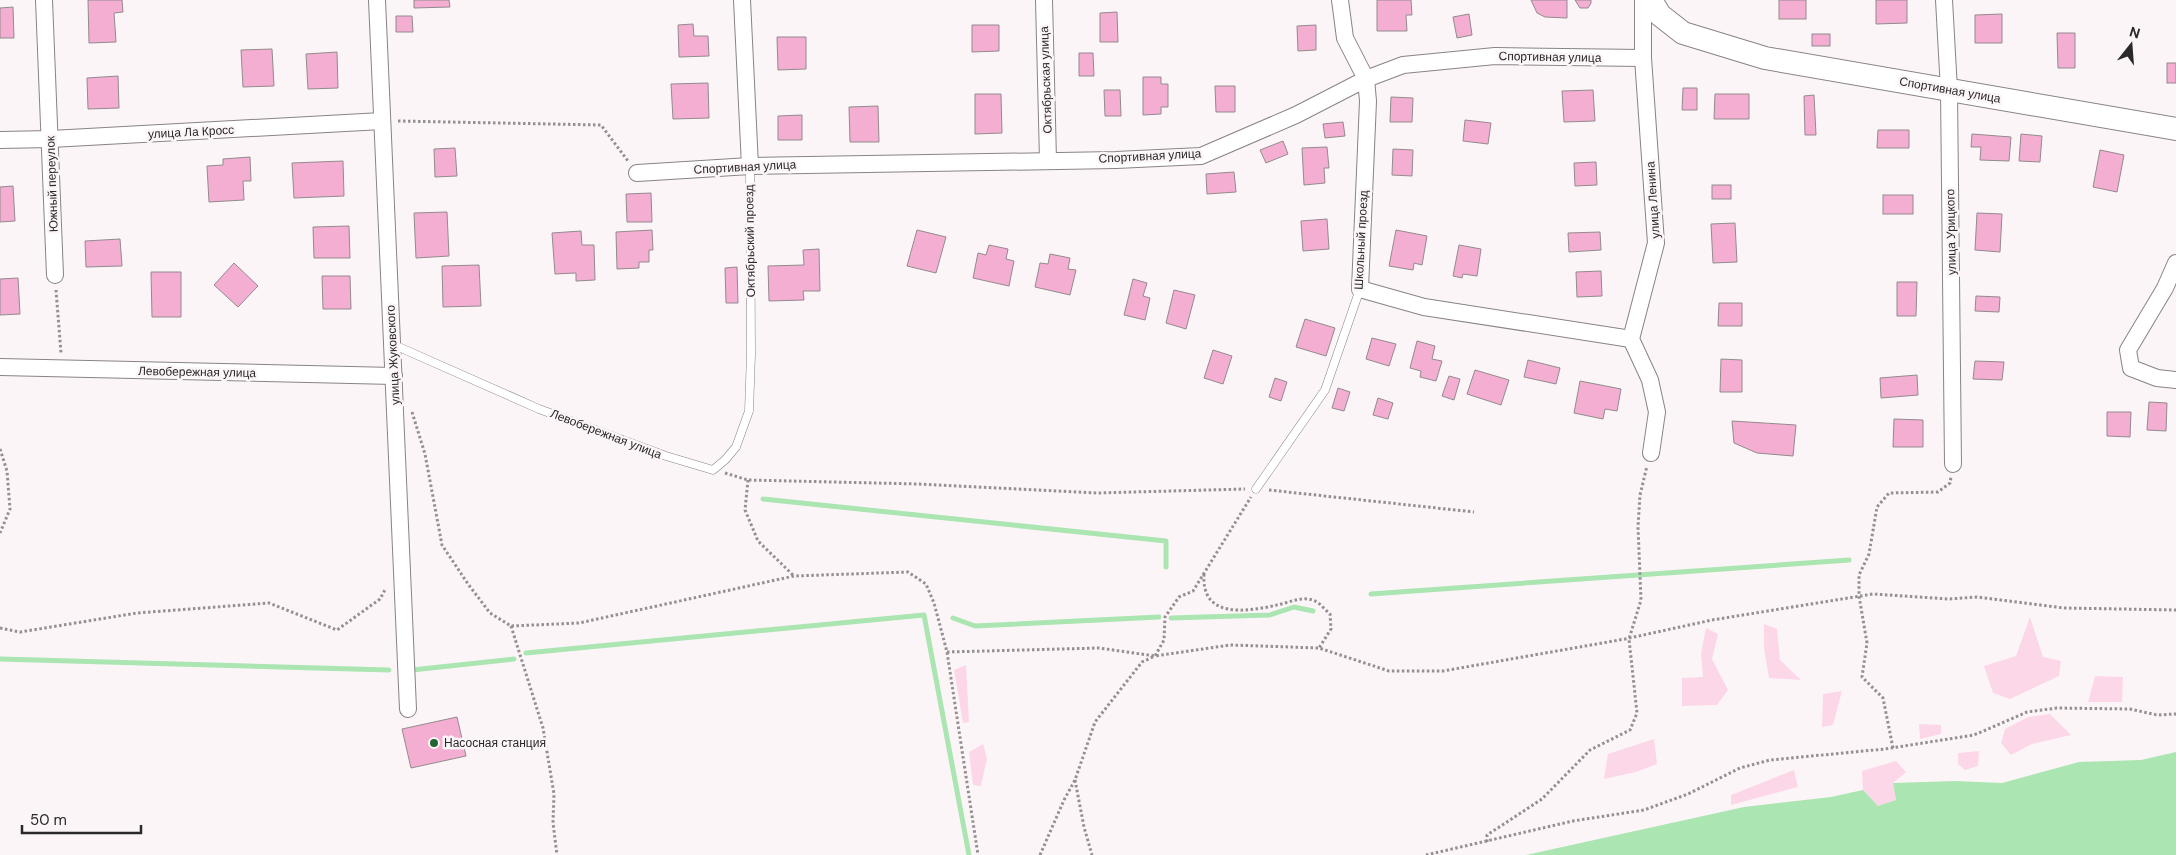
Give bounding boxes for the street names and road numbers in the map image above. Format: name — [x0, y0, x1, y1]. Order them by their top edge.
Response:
street label: Октябрьская улица — [1036, 26, 1056, 134]
street label: Спортивная улица — [1498, 48, 1602, 66]
street label: Спортивная улица — [1898, 73, 2002, 107]
street label: улица Ла Кросс — [148, 122, 234, 142]
street label: Южный переулок — [42, 135, 62, 232]
street label: Спортивная улица — [1098, 145, 1202, 167]
street label: Спортивная улица — [693, 156, 797, 178]
street label: улица Ленина — [1642, 161, 1664, 239]
street label: Октябрьский проезд — [741, 184, 759, 298]
street label: улица Урицкого — [1942, 188, 1960, 275]
street label: Школьный проезд — [1350, 190, 1372, 290]
street label: улица Жуковского — [382, 304, 404, 405]
street label: Левобережная улица — [138, 363, 256, 381]
street label: Левобережная улица — [548, 405, 664, 463]

